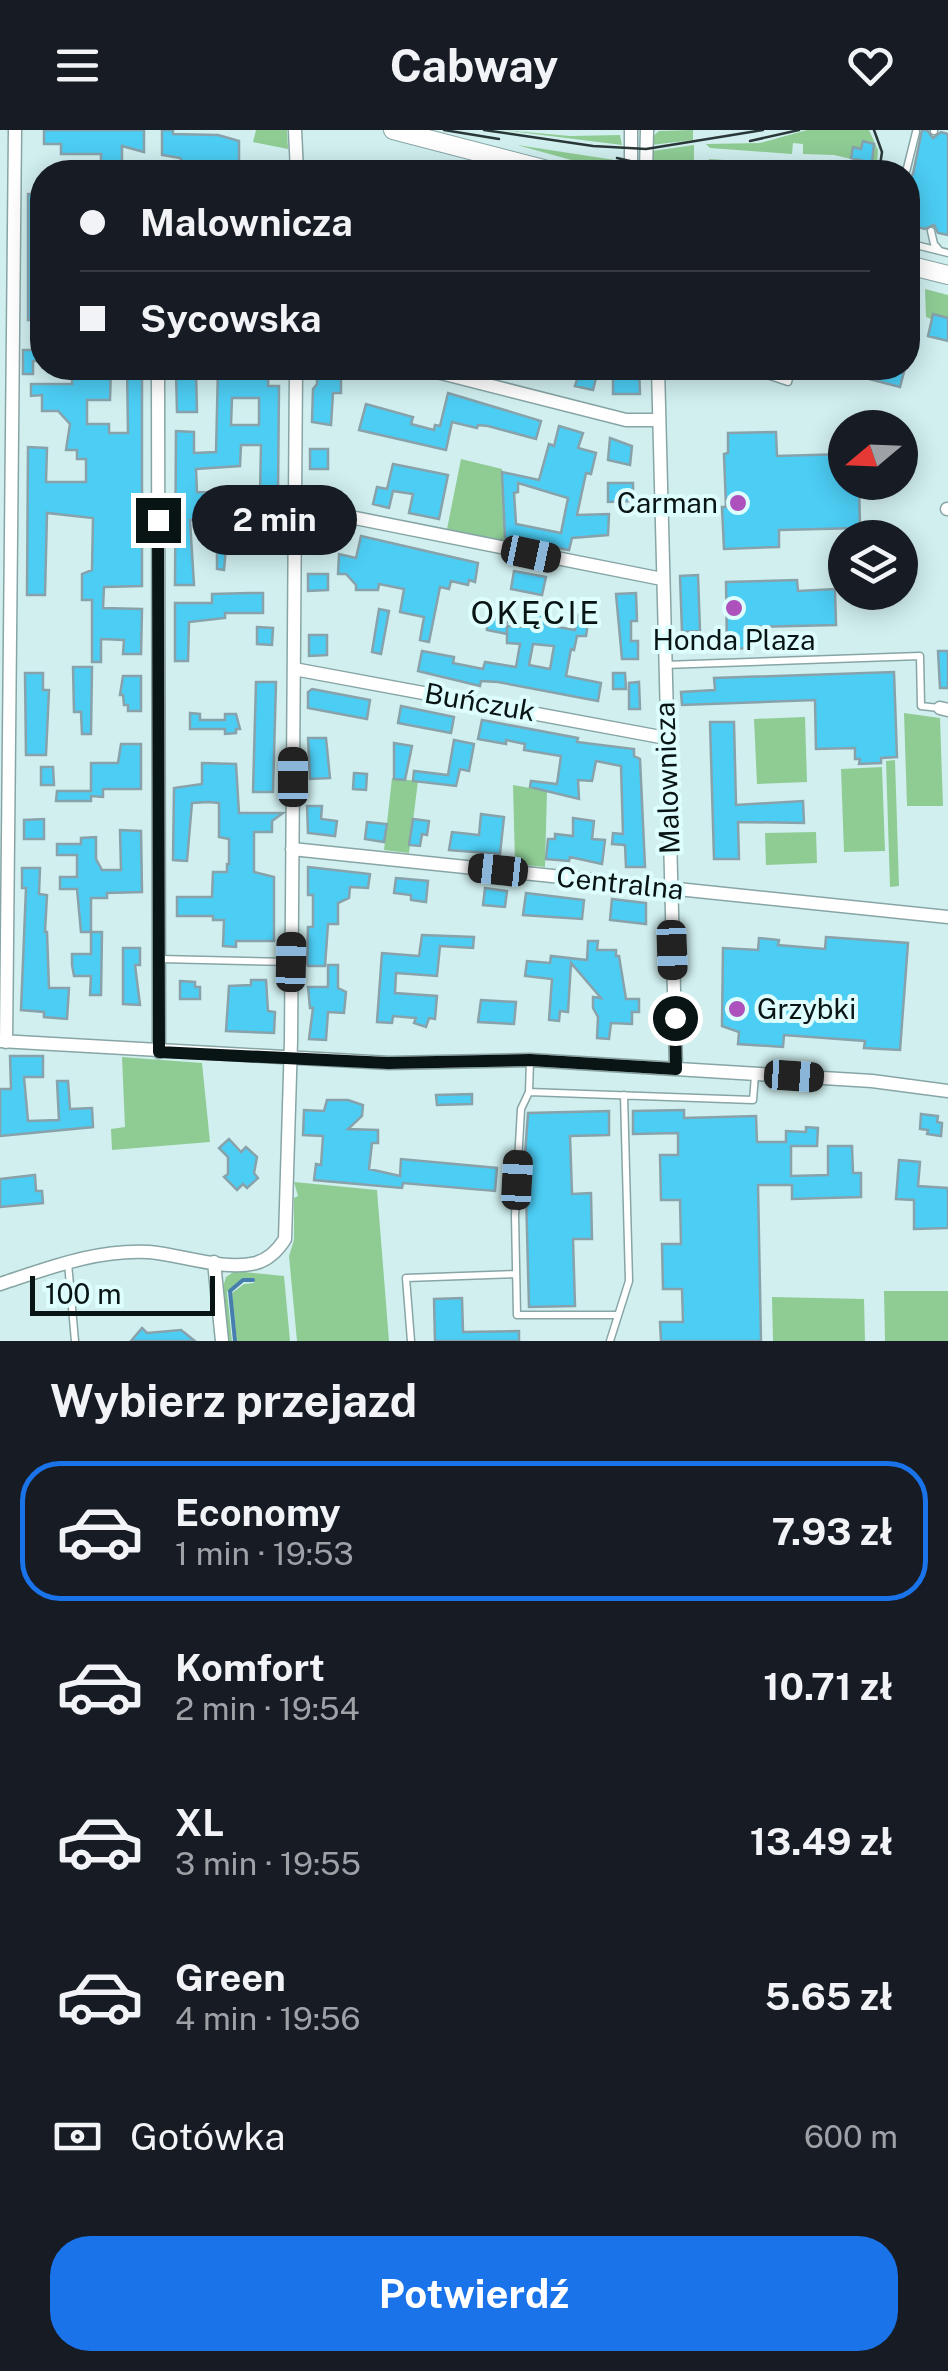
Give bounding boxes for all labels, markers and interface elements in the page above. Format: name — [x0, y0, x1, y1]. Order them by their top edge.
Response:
icon: menu — [50, 38, 105, 93]
icon: heart — [843, 38, 898, 93]
text: Cabway — [390, 39, 558, 92]
text: Malownicza — [140, 200, 353, 245]
text: Sycowska — [140, 296, 322, 341]
north arrow — [828, 410, 918, 500]
map controls — [828, 410, 918, 610]
callout: 2 min — [193, 485, 358, 555]
place label: Carman — [617, 486, 718, 519]
marker: Carman — [727, 492, 749, 514]
route end — [136, 498, 181, 543]
text: 2 min — [233, 501, 316, 538]
button: layers — [828, 520, 918, 610]
car — [499, 533, 563, 575]
district label: OKĘCIE — [470, 594, 602, 631]
marker: Honda Plaza — [723, 597, 745, 619]
place label: Honda Plaza — [653, 623, 815, 656]
street label: Buńczuk — [422, 676, 538, 727]
street label: Malownicza — [647, 701, 686, 855]
car — [278, 747, 308, 807]
car — [467, 852, 529, 888]
street label: Centralna — [555, 859, 685, 906]
car — [656, 919, 688, 981]
car — [275, 932, 307, 992]
place label: Grzybki — [757, 992, 856, 1025]
route start — [653, 996, 698, 1041]
marker: Grzybki — [726, 998, 748, 1020]
car — [763, 1059, 825, 1093]
car — [500, 1149, 534, 1211]
scale bar — [30, 1271, 215, 1316]
text: 100 m — [45, 1277, 122, 1310]
text: Wybierz przejazd — [50, 1374, 417, 1427]
icon: car — [55, 1486, 145, 1576]
text: Economy — [175, 1490, 341, 1535]
text: 7.93 zł — [772, 1509, 893, 1554]
text: 1 min · 19:53 — [175, 1535, 354, 1572]
icon: car — [55, 1641, 145, 1731]
text: Komfort — [175, 1645, 325, 1690]
text: 10.71 zł — [763, 1664, 893, 1709]
text: 2 min · 19:54 — [175, 1690, 360, 1727]
icon: car — [55, 1796, 145, 1886]
text: XL — [175, 1800, 224, 1845]
text: 13.49 zł — [750, 1819, 893, 1864]
text: 3 min · 19:55 — [175, 1845, 361, 1882]
icon: car — [55, 1951, 145, 2041]
text: Green — [175, 1955, 286, 2000]
text: 5.65 zł — [765, 1974, 893, 2019]
text: 4 min · 19:56 — [175, 2000, 361, 2037]
icon: cash — [50, 2109, 105, 2164]
text: Gotówka — [130, 2114, 285, 2159]
text: 600 m — [804, 2118, 898, 2155]
button: Potwierdź — [50, 2236, 898, 2351]

